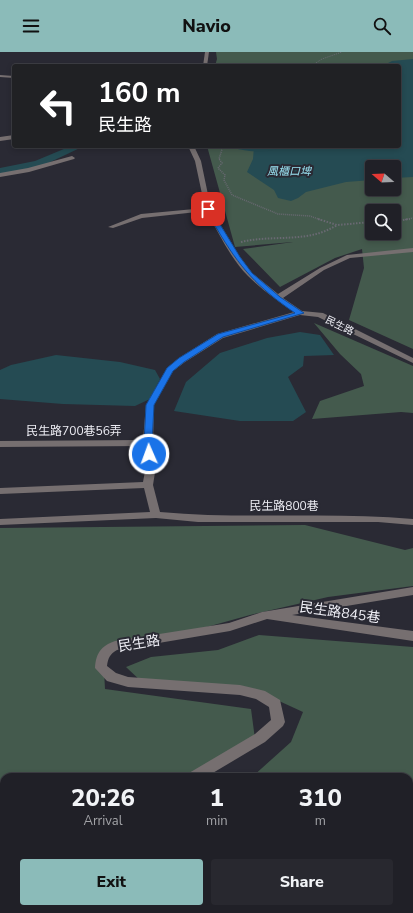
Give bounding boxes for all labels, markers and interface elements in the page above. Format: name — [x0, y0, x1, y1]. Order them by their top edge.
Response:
text: Navio — [182, 14, 231, 38]
icon: menu — [20, 15, 42, 37]
icon: search — [371, 15, 393, 37]
text: 160 m — [98, 74, 181, 112]
icon: left — [32, 80, 84, 132]
text: 民生路 — [98, 113, 152, 137]
north arrow — [365, 160, 401, 196]
map controls — [365, 160, 401, 240]
water label: 風櫃口埤 — [267, 164, 313, 179]
pin — [191, 192, 225, 226]
icon: arrive — [197, 198, 219, 220]
button: search — [365, 204, 401, 240]
street label: 民生路 — [323, 313, 356, 339]
street label: 民生路700巷56弄 — [26, 423, 122, 439]
position arrow — [128, 433, 170, 475]
street label: 民生路800巷 — [249, 498, 319, 514]
street label: 民生路845巷 — [298, 597, 381, 628]
street label: 民生路 — [117, 631, 161, 656]
text: 20:26 — [71, 782, 135, 814]
text: 1 — [210, 782, 224, 814]
text: 310 — [299, 782, 342, 814]
text: Arrival — [83, 812, 123, 830]
text: min — [206, 812, 228, 830]
text: m — [315, 812, 326, 830]
button: Exit — [20, 859, 203, 905]
button: Share — [211, 859, 393, 905]

